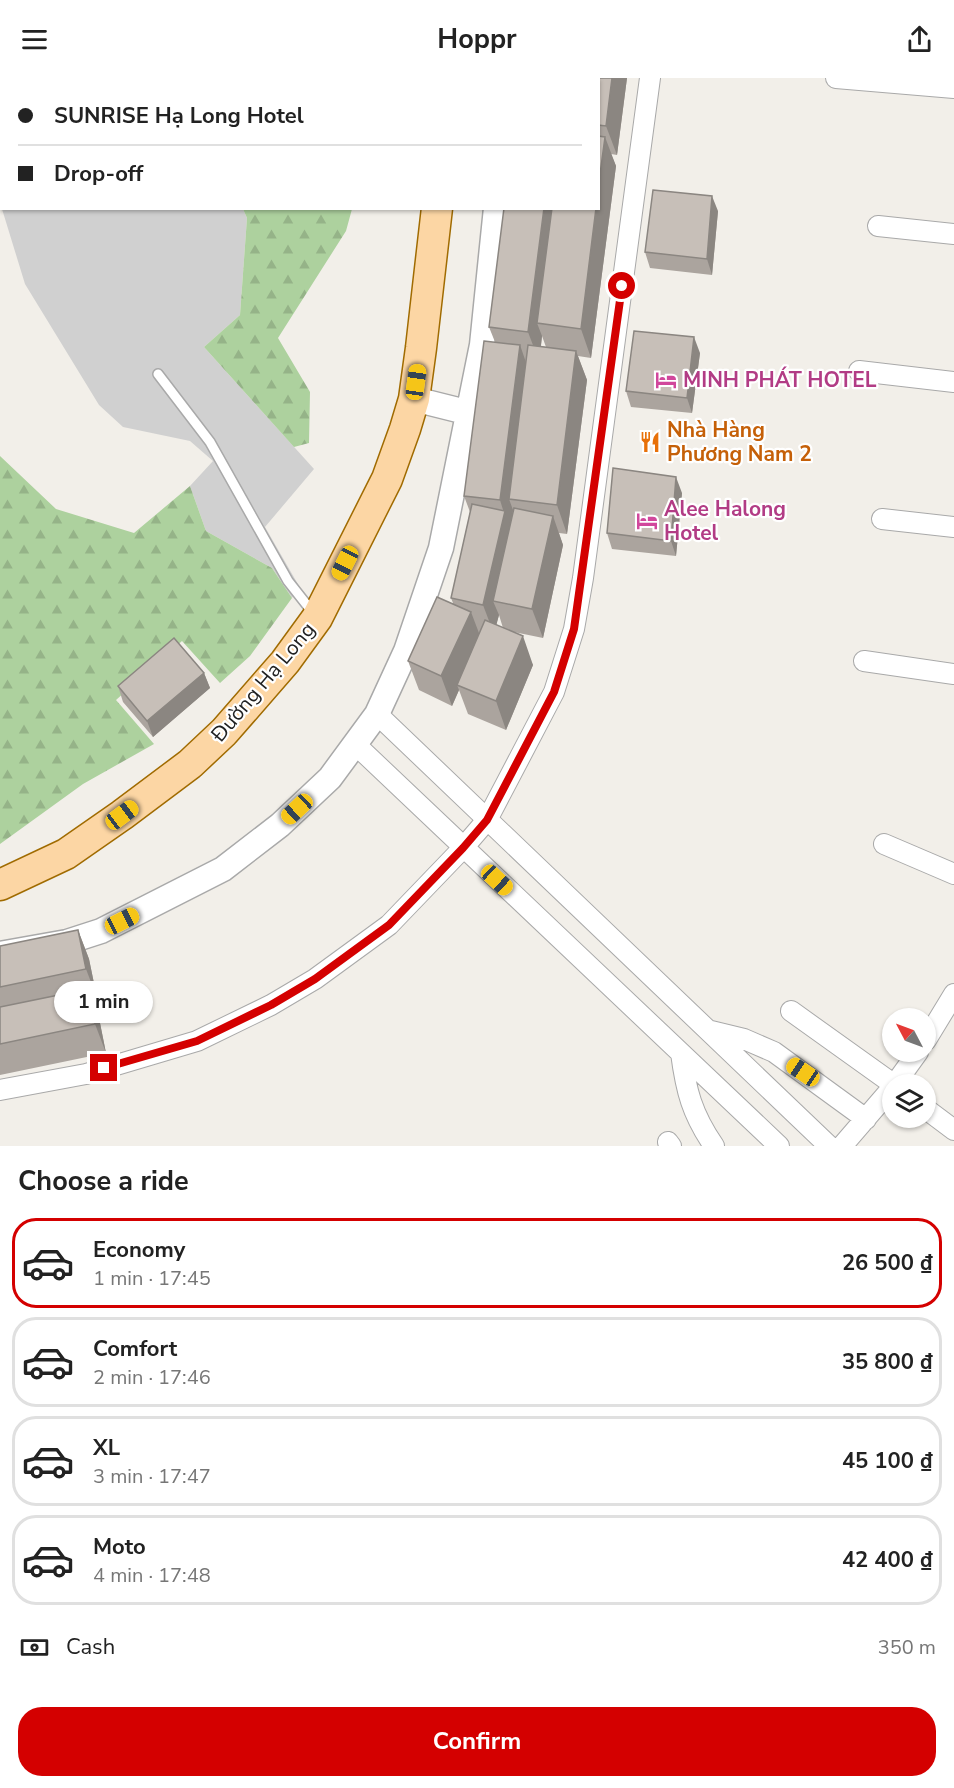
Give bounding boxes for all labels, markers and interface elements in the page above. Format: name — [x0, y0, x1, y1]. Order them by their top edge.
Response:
text: Hoppr — [437, 21, 517, 58]
icon: menu — [18, 23, 51, 56]
icon: share — [903, 23, 936, 56]
text: SUNRISE Hạ Long Hotel — [54, 101, 304, 131]
text: Drop-off — [54, 159, 143, 189]
route start — [608, 272, 635, 299]
car — [405, 363, 427, 401]
place label: MINH PHÁT HOTEL — [683, 366, 877, 394]
hotel icon: MINH PHÁT HOTEL — [654, 368, 678, 392]
place label: Nhà Hàng Phương Nam 2 — [667, 416, 812, 468]
restaurant icon: Nhà Hàng Phương Nam 2 — [638, 430, 662, 454]
place label: Alee Halong Hotel — [664, 495, 786, 547]
hotel icon: Alee Halong Hotel — [635, 509, 659, 533]
car — [329, 543, 361, 583]
street label: Đường Hạ Long — [204, 616, 321, 749]
car — [278, 790, 316, 828]
car — [102, 797, 142, 833]
car — [478, 861, 516, 899]
car — [102, 905, 142, 937]
callout: 1 min — [54, 981, 154, 1023]
text: 1 min — [78, 988, 129, 1015]
north arrow — [882, 1008, 936, 1062]
map controls — [882, 1008, 936, 1128]
route end — [90, 1054, 117, 1081]
car — [783, 1054, 823, 1090]
button: layers — [882, 1074, 936, 1128]
text: Choose a ride — [18, 1163, 189, 1200]
text: Economy — [93, 1235, 185, 1265]
icon: car — [21, 1236, 75, 1290]
text: 26 500 ₫ — [842, 1248, 933, 1278]
text: 1 min · 17:45 — [93, 1265, 211, 1292]
text: Comfort — [93, 1334, 177, 1364]
icon: car — [21, 1335, 75, 1389]
text: 35 800 ₫ — [842, 1347, 933, 1377]
text: 2 min · 17:46 — [93, 1364, 211, 1391]
text: XL — [93, 1433, 120, 1463]
icon: car — [21, 1434, 75, 1488]
text: 45 100 ₫ — [842, 1446, 933, 1476]
text: 3 min · 17:47 — [93, 1463, 211, 1490]
text: Moto — [93, 1532, 146, 1562]
icon: car — [21, 1533, 75, 1587]
text: 42 400 ₫ — [842, 1545, 933, 1575]
text: 4 min · 17:48 — [93, 1562, 211, 1589]
icon: cash — [18, 1631, 51, 1664]
text: Cash — [66, 1632, 115, 1662]
text: 350 m — [878, 1634, 936, 1661]
button: Confirm — [18, 1707, 936, 1776]

